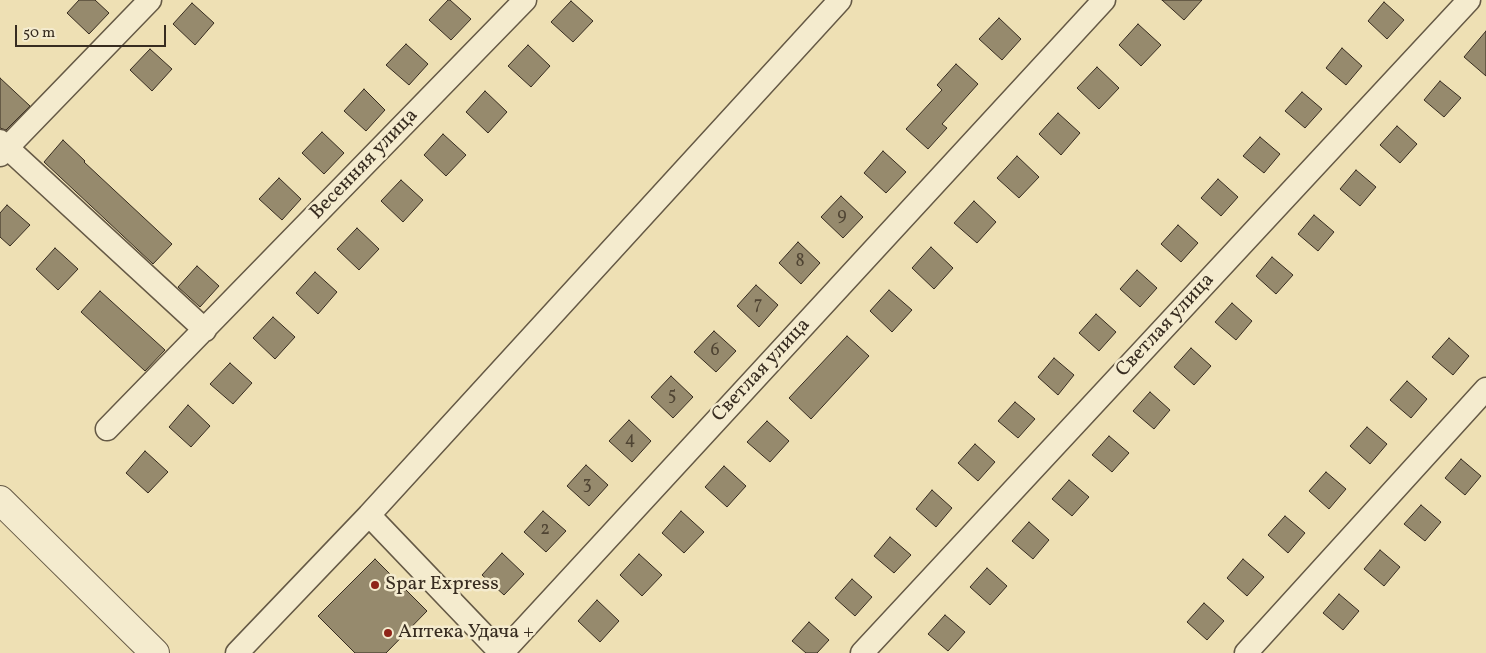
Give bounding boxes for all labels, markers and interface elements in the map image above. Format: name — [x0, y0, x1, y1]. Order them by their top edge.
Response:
scale bar — [18, 15, 169, 47]
text: 50 m — [23, 23, 55, 44]
street label: Весенняя улица — [306, 104, 424, 226]
house number: 9 — [837, 206, 847, 228]
house number: 8 — [795, 252, 805, 274]
street label: Светлая улица — [1112, 269, 1220, 383]
house number: 7 — [754, 295, 762, 317]
street label: Светлая улица — [708, 314, 816, 428]
house number: 6 — [710, 341, 720, 363]
house number: 5 — [668, 386, 676, 408]
house number: 4 — [625, 430, 635, 452]
house number: 3 — [582, 475, 592, 497]
house number: 2 — [540, 520, 550, 542]
place label: Spar Express — [385, 573, 499, 597]
marker: Spar Express — [369, 579, 381, 591]
place label: Аптека Удача + — [398, 621, 534, 645]
marker: Аптека Удача + — [382, 627, 394, 639]

